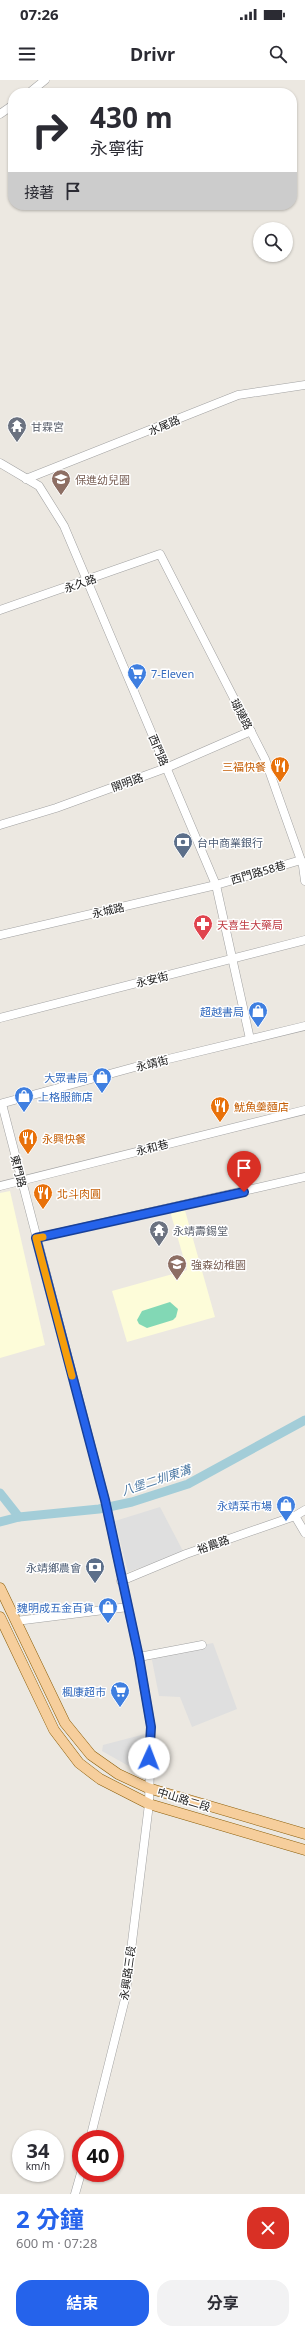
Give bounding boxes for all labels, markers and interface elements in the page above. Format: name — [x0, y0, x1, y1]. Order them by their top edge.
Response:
text: 07:26 — [20, 4, 59, 24]
text: Drivr — [130, 42, 175, 66]
icon: menu — [16, 43, 38, 65]
icon: search — [267, 43, 289, 65]
text: 430 m — [90, 98, 173, 136]
icon: right — [24, 104, 76, 156]
text: 永寧街 — [90, 136, 144, 160]
icon: arrive — [62, 180, 84, 202]
text: 接著 — [24, 182, 54, 202]
map controls — [253, 222, 293, 262]
button: search — [253, 222, 293, 262]
street label: 水尾路 — [146, 412, 182, 438]
temple icon: 甘霖宮 — [6, 415, 28, 443]
place label: 甘霖宮 — [31, 419, 64, 434]
school or university icon: 保進幼兒園 — [50, 468, 72, 496]
place label: 保進幼兒園 — [75, 472, 130, 487]
street label: 永久路 — [62, 571, 98, 595]
supermarket icon: 7-Eleven — [126, 662, 148, 690]
place label: 7-Eleven — [151, 666, 194, 681]
street label: 瑚璉路 — [228, 696, 256, 732]
street label: 西門路 — [146, 732, 172, 768]
restaurant icon: 三福快餐 — [269, 755, 291, 783]
place label: 三福快餐 — [222, 759, 266, 774]
street label: 開明路 — [109, 769, 145, 795]
bank icon: 台中商業銀行 — [172, 831, 194, 859]
place label: 台中商業銀行 — [197, 835, 263, 850]
street label: 西門路58巷 — [229, 857, 287, 887]
street label: 永城路 — [90, 899, 126, 921]
pharmacy icon: 天喜生大藥局 — [192, 913, 214, 941]
place label: 天喜生大藥局 — [217, 917, 283, 932]
street label: 永安街 — [134, 968, 170, 990]
shop icon: 超越書局 — [247, 1000, 269, 1028]
place label: 超越書局 — [200, 1004, 244, 1019]
street label: 永靖街 — [134, 1052, 170, 1074]
shop icon: 大眾書局 — [91, 1066, 113, 1094]
place label: 大眾書局 — [44, 1070, 88, 1085]
shop icon: 上格服飾店 — [13, 1085, 35, 1113]
place label: 上格服飾店 — [38, 1089, 93, 1104]
restaurant icon: 魷魚羹麵店 — [209, 1095, 231, 1123]
place label: 魷魚羹麵店 — [234, 1099, 289, 1114]
restaurant icon: 永興快餐 — [17, 1127, 39, 1155]
place label: 永興快餐 — [42, 1131, 86, 1146]
street label: 永和巷 — [134, 1136, 170, 1158]
pin — [227, 1151, 261, 1192]
street label: 東門路 — [8, 1153, 30, 1189]
icon: arrive — [233, 1157, 255, 1179]
restaurant icon: 北斗肉圓 — [32, 1182, 54, 1210]
place label: 北斗肉圓 — [57, 1186, 101, 1201]
temple icon: 永靖壽錫堂 — [148, 1219, 170, 1247]
place label: 永靖壽錫堂 — [173, 1223, 228, 1238]
school or university icon: 強森幼稚園 — [166, 1253, 188, 1281]
place label: 強森幼稚園 — [191, 1257, 246, 1272]
water label: 八堡二圳東溝 — [119, 1460, 195, 1499]
shop icon: 永靖菜市場 — [275, 1494, 297, 1522]
place label: 永靖菜市場 — [217, 1498, 272, 1513]
street label: 裕農路 — [195, 1532, 231, 1556]
bank icon: 永靖鄉農會 — [84, 1556, 106, 1584]
place label: 永靖鄉農會 — [26, 1560, 81, 1575]
shop icon: 魏明成五金百貨 — [97, 1596, 119, 1624]
place label: 魏明成五金百貨 — [17, 1600, 94, 1615]
supermarket icon: 楓康超市 — [109, 1680, 131, 1708]
place label: 楓康超市 — [62, 1684, 106, 1699]
position arrow — [128, 1737, 170, 1779]
street label: 中山路二段 — [156, 1784, 212, 1814]
street label: 永興路三段 — [116, 1945, 138, 2001]
speed limit sign: 40 — [72, 2130, 124, 2182]
text: 34 — [27, 2137, 49, 2164]
text: km/h — [26, 2159, 50, 2173]
text: 2 分鐘 — [16, 2202, 84, 2235]
button: close — [247, 2207, 289, 2249]
text: 600 m · 07:28 — [16, 2234, 97, 2252]
button: 結束 — [16, 2280, 149, 2326]
button: 分享 — [157, 2280, 289, 2326]

